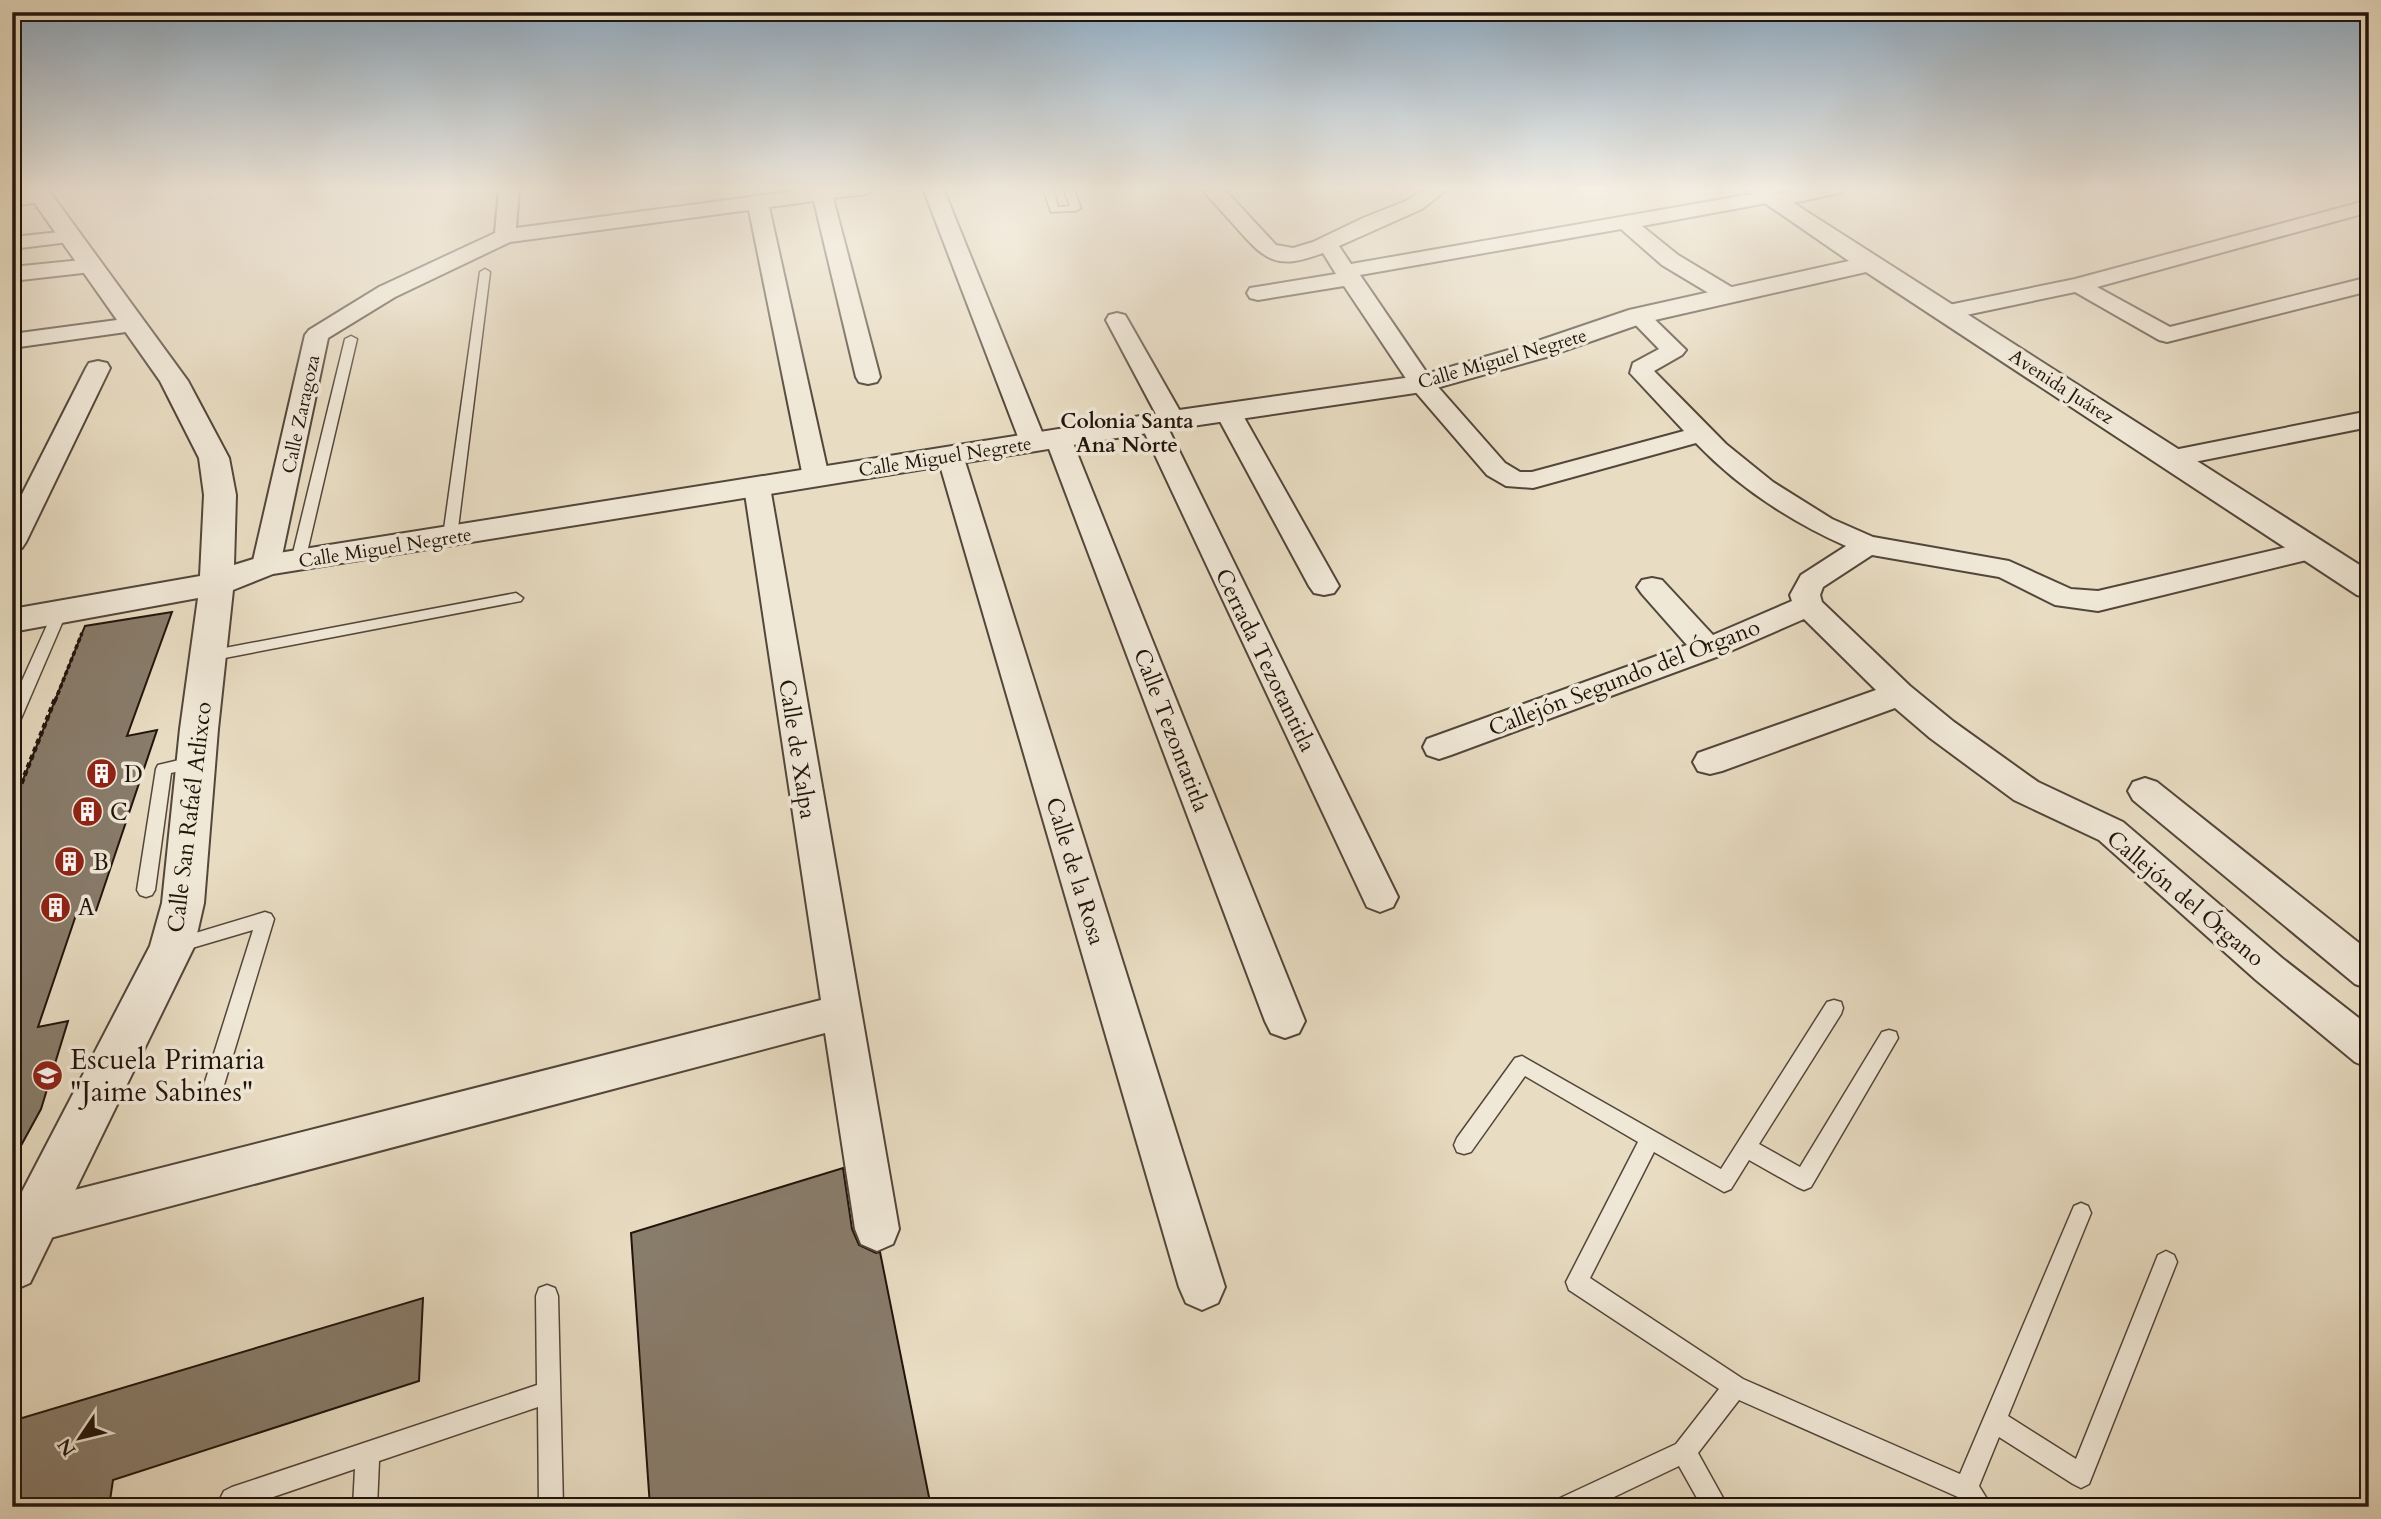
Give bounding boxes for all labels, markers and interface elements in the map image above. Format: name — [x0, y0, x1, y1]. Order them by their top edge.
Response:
street label: Calle Miguel Negrete — [1415, 322, 1590, 396]
street label: Avenida Juárez — [2004, 343, 2119, 431]
street label: Calle Zaragoza — [276, 352, 326, 476]
district label: Colonia Santa Ana Norte — [1060, 407, 1194, 460]
street label: Calle Miguel Negrete — [857, 430, 1033, 483]
street label: Calle Miguel Negrete — [297, 521, 473, 574]
street label: Cerrada Tezotantitla — [1208, 563, 1323, 757]
street label: Callejón Segundo del Órgano — [1484, 610, 1764, 744]
street label: Calle Tezontatitla — [1126, 644, 1217, 817]
street label: Calle de Xalpa — [771, 677, 824, 821]
street label: Calle San Rafaél Atlixco — [160, 700, 219, 934]
building icon: D — [84, 757, 118, 791]
place label: D — [124, 759, 143, 790]
street label: Calle de la Rosa — [1038, 794, 1113, 949]
building icon: C — [70, 795, 104, 829]
place label: C — [110, 797, 128, 828]
street label: Callejón del Órgano — [2100, 822, 2272, 974]
building icon: B — [53, 845, 87, 879]
place label: B — [93, 847, 109, 878]
building icon: A — [38, 890, 72, 924]
place label: A — [78, 892, 95, 923]
place label: Escuela Primaria "Jaime Sabines" — [70, 1041, 265, 1111]
school or university icon: Escuela Primaria "Jaime Sabines" — [30, 1058, 64, 1092]
north arrow — [46, 1404, 116, 1474]
text: N — [51, 1433, 82, 1461]

